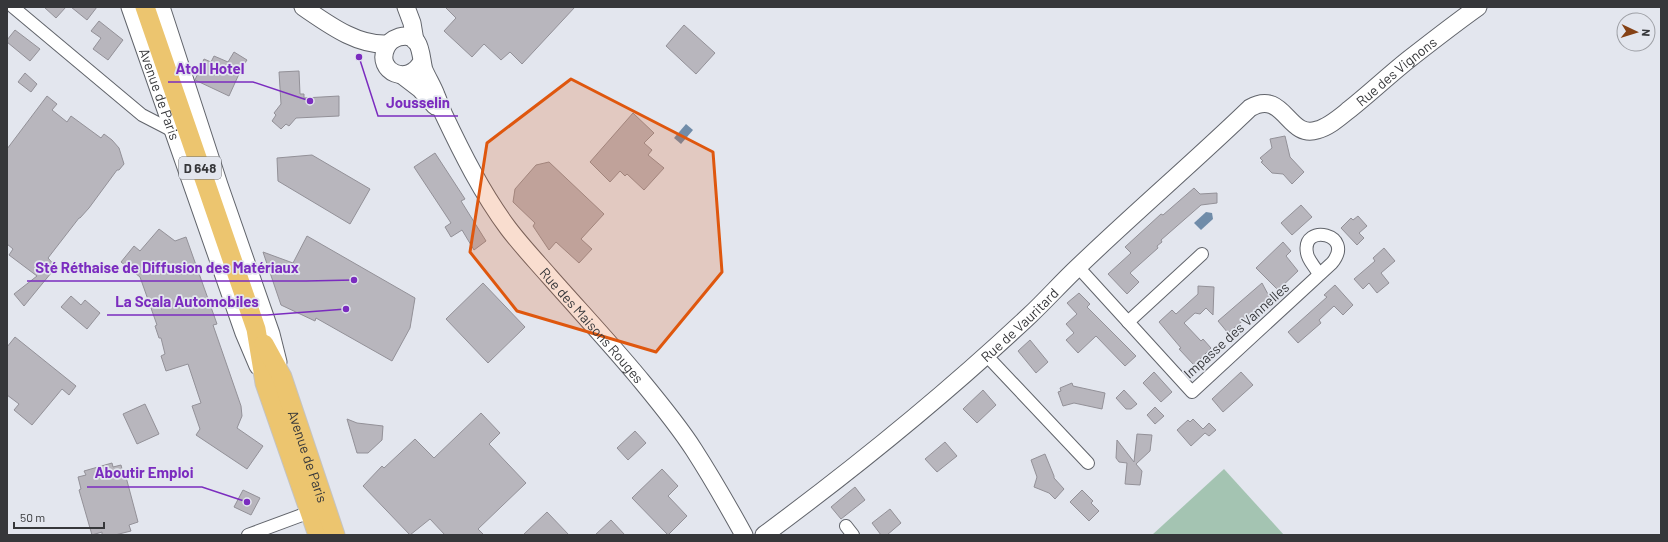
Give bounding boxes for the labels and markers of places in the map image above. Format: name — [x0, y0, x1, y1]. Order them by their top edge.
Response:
callout: Atoll Hotel — [168, 55, 253, 82]
callout: Jousselin — [378, 89, 458, 116]
callout: Sté Réthaise de Diffusion des Matériaux — [27, 254, 306, 281]
callout: La Scala Automobiles — [107, 288, 267, 315]
callout: Aboutir Emploi — [87, 460, 202, 487]

